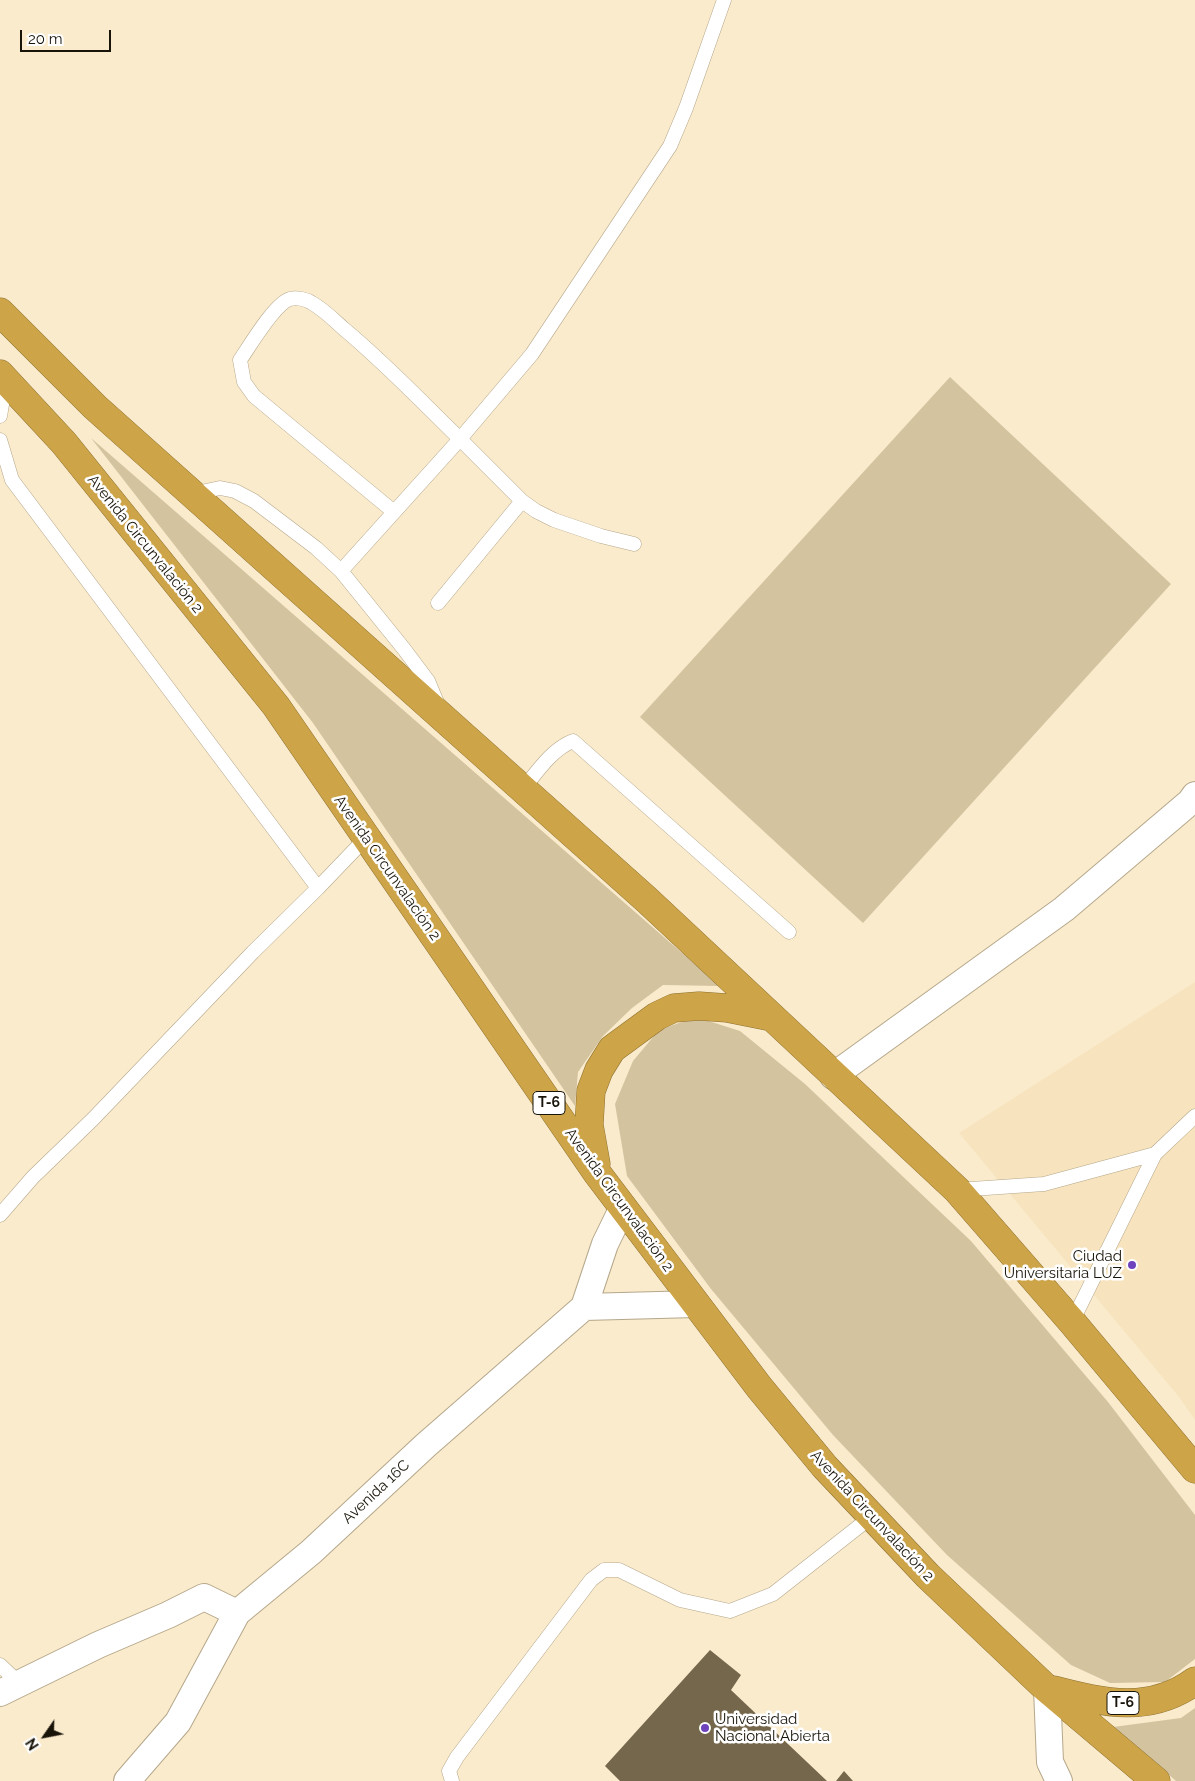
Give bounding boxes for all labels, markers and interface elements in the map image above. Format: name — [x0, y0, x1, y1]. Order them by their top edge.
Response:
scale bar — [22, 20, 114, 52]
text: 20 m — [28, 30, 63, 48]
street label: Avenida Circunvalación 2 — [84, 471, 206, 617]
street label: Avenida Circunvalación 2 — [330, 792, 444, 944]
road number: T-6 — [533, 1092, 565, 1114]
street label: Avenida Circunvalación 2 — [561, 1125, 677, 1275]
place label: Ciudad Universitaria LUZ — [1004, 1247, 1122, 1282]
marker: Ciudad Universitaria LUZ — [1126, 1259, 1138, 1271]
street label: Avenida Circunvalación 2 — [806, 1447, 938, 1585]
street label: Avenida 16C — [339, 1456, 413, 1528]
road number: T-6 — [1107, 1692, 1139, 1715]
place label: Universidad Nacional Abierta — [715, 1710, 830, 1745]
north arrow — [20, 1711, 70, 1761]
marker: Universidad Nacional Abierta — [699, 1722, 711, 1734]
text: N — [23, 1735, 42, 1753]

